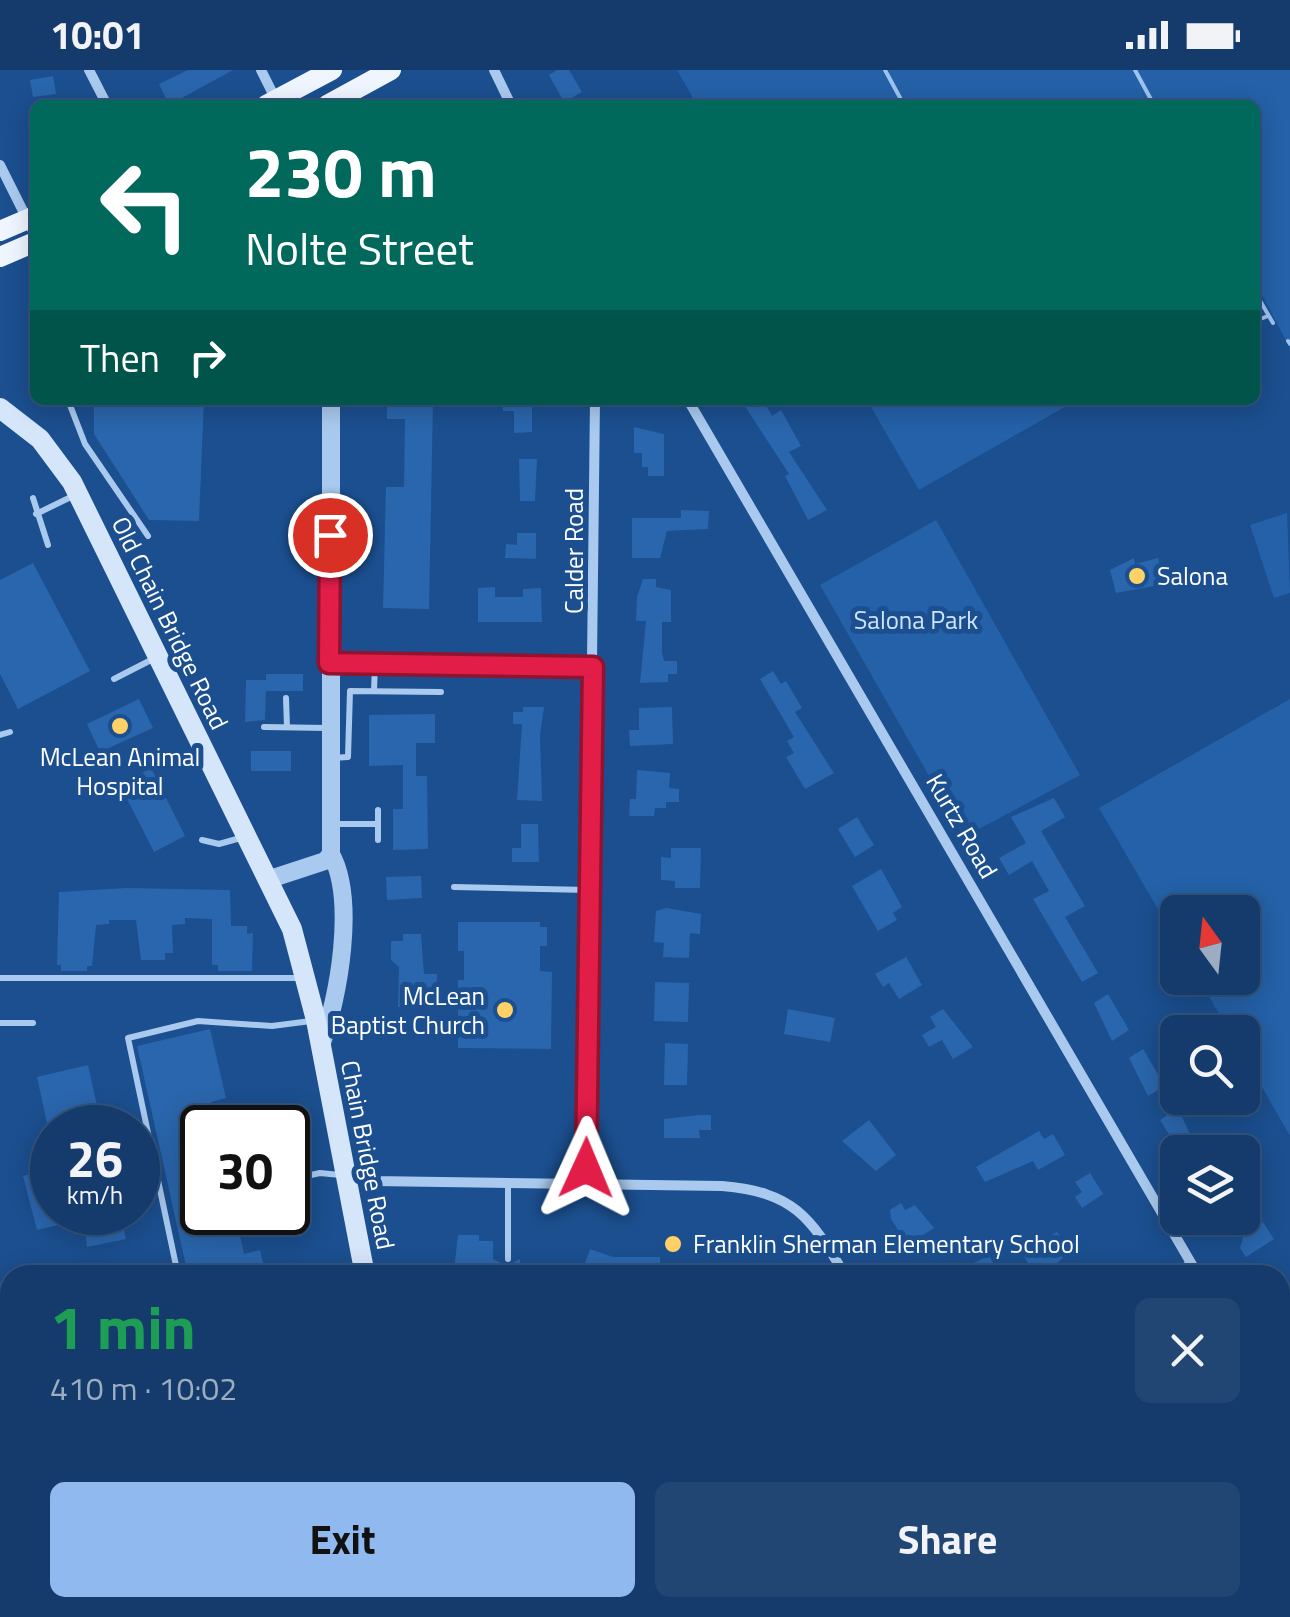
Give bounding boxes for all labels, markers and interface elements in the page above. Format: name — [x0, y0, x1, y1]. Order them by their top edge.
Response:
text: 10:01 — [50, 6, 145, 64]
text: 230 m — [245, 118, 437, 224]
icon: left — [80, 140, 210, 270]
text: Nolte Street — [245, 214, 474, 282]
text: Then — [80, 329, 160, 387]
icon: right — [180, 330, 235, 385]
street label: Calder Road — [555, 488, 593, 614]
pin — [288, 493, 373, 578]
icon: arrive — [303, 508, 358, 563]
street label: Old Chain Bridge Road — [102, 510, 238, 736]
place label: Salona — [1157, 557, 1228, 595]
marker: Salona — [1126, 565, 1148, 587]
park label: Salona Park — [854, 601, 978, 639]
marker: McLean Animal Hospital — [109, 715, 131, 737]
place label: McLean Animal Hospital — [40, 738, 200, 805]
street label: Kurtz Road — [917, 766, 1007, 886]
north arrow — [1160, 895, 1260, 995]
map controls — [1160, 895, 1260, 1235]
place label: McLean Baptist Church — [331, 977, 485, 1044]
marker: McLean Baptist Church — [494, 999, 516, 1021]
button: search — [1160, 1015, 1260, 1115]
street label: Chain Bridge Road — [331, 1057, 405, 1253]
speed limit sign: 30 — [180, 1105, 310, 1235]
position arrow — [534, 1116, 638, 1220]
text: 26 — [67, 1120, 123, 1196]
button: layers — [1160, 1135, 1260, 1235]
text: km/h — [67, 1176, 123, 1214]
place label: Franklin Sherman Elementary School — [693, 1225, 1080, 1263]
marker: Franklin Sherman Elementary School — [662, 1233, 684, 1255]
text: 1 min — [50, 1281, 196, 1372]
button: close — [1135, 1298, 1240, 1403]
text: 410 m · 10:02 — [50, 1364, 237, 1412]
button: Exit — [50, 1482, 635, 1597]
button: Share — [655, 1482, 1240, 1597]

